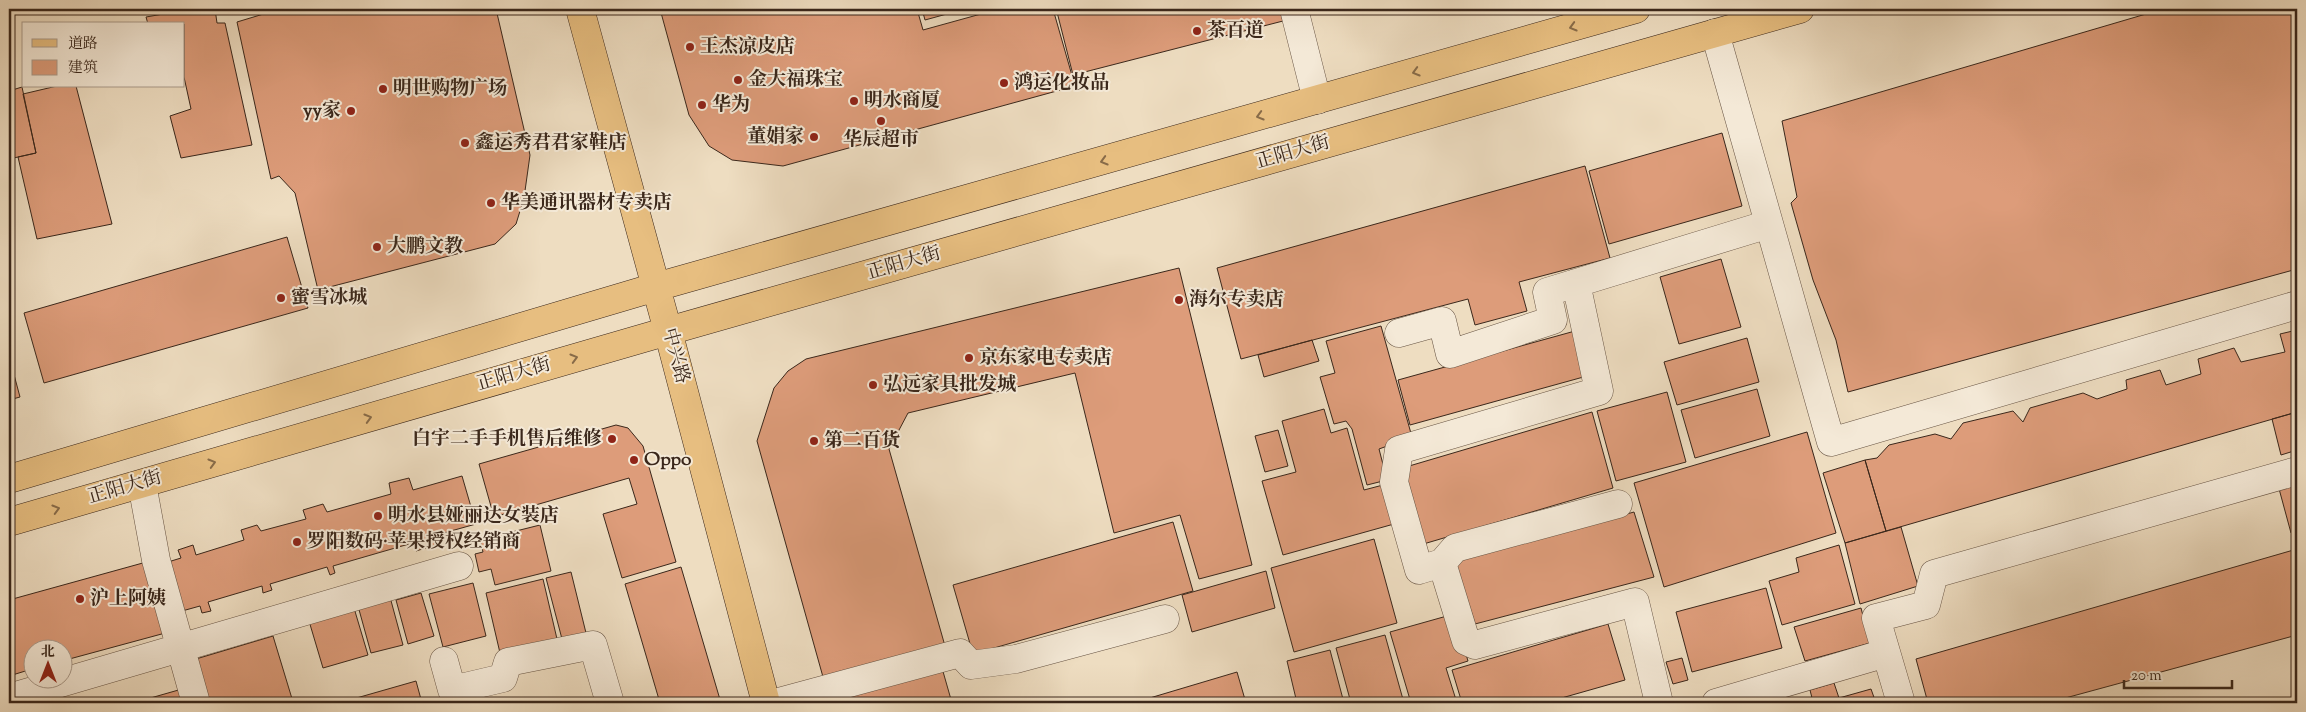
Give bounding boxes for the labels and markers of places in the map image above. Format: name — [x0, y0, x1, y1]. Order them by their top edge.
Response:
place label: 茶百道 — [1207, 18, 1264, 45]
marker: 茶百道 — [1191, 25, 1203, 37]
place label: 王杰凉皮店 — [700, 34, 795, 61]
marker: 王杰凉皮店 — [684, 41, 696, 53]
place label: 金大福珠宝 — [748, 67, 843, 94]
place label: 鸿运化妆品 — [1014, 70, 1109, 97]
marker: 金大福珠宝 — [732, 74, 744, 86]
place label: 明世购物广场 — [393, 76, 507, 103]
marker: 鸿运化妆品 — [998, 77, 1010, 89]
marker: 明世购物广场 — [377, 83, 389, 95]
place label: 明水商厦 — [864, 88, 940, 115]
place label: 华为 — [712, 92, 750, 119]
marker: 明水商厦 — [848, 95, 860, 107]
place label: yy家 — [303, 98, 341, 125]
marker: 华为 — [696, 99, 708, 111]
marker: yy家 — [345, 105, 357, 117]
marker: 华辰超市 — [875, 115, 887, 127]
place label: 董娟家 — [747, 124, 804, 151]
place label: 华辰超市 — [843, 127, 919, 154]
place label: 鑫运秀君君家鞋店 — [475, 130, 627, 157]
marker: 董娟家 — [808, 131, 820, 143]
marker: 鑫运秀君君家鞋店 — [459, 137, 471, 149]
place label: 华美通讯器材专卖店 — [501, 190, 672, 217]
marker: 华美通讯器材专卖店 — [485, 197, 497, 209]
place label: 大鹏文教 — [387, 234, 463, 261]
marker: 大鹏文教 — [371, 241, 383, 253]
place label: 蜜雪冰城 — [291, 285, 367, 312]
place label: 海尔专卖店 — [1189, 287, 1284, 314]
marker: 蜜雪冰城 — [275, 292, 287, 304]
marker: 海尔专卖店 — [1173, 294, 1185, 306]
place label: 京东家电专卖店 — [979, 345, 1112, 372]
marker: 京东家电专卖店 — [963, 352, 975, 364]
place label: 弘远家具批发城 — [883, 372, 1016, 399]
marker: 弘远家具批发城 — [867, 379, 879, 391]
place label: 白宇二手手机售后维修 — [412, 426, 602, 453]
place label: 第二百货 — [824, 428, 900, 455]
marker: 白宇二手手机售后维修 — [606, 433, 618, 445]
marker: 第二百货 — [808, 435, 820, 447]
place label: Oppo — [644, 447, 692, 474]
marker: Oppo — [628, 454, 640, 466]
place label: 明水县娅丽达女装店 — [388, 503, 559, 530]
marker: 明水县娅丽达女装店 — [372, 510, 384, 522]
place label: 罗阳数码·苹果授权经销商 — [307, 529, 521, 556]
marker: 罗阳数码·苹果授权经销商 — [291, 536, 303, 548]
place label: 沪上阿姨 — [90, 586, 166, 613]
marker: 沪上阿姨 — [74, 593, 86, 605]

